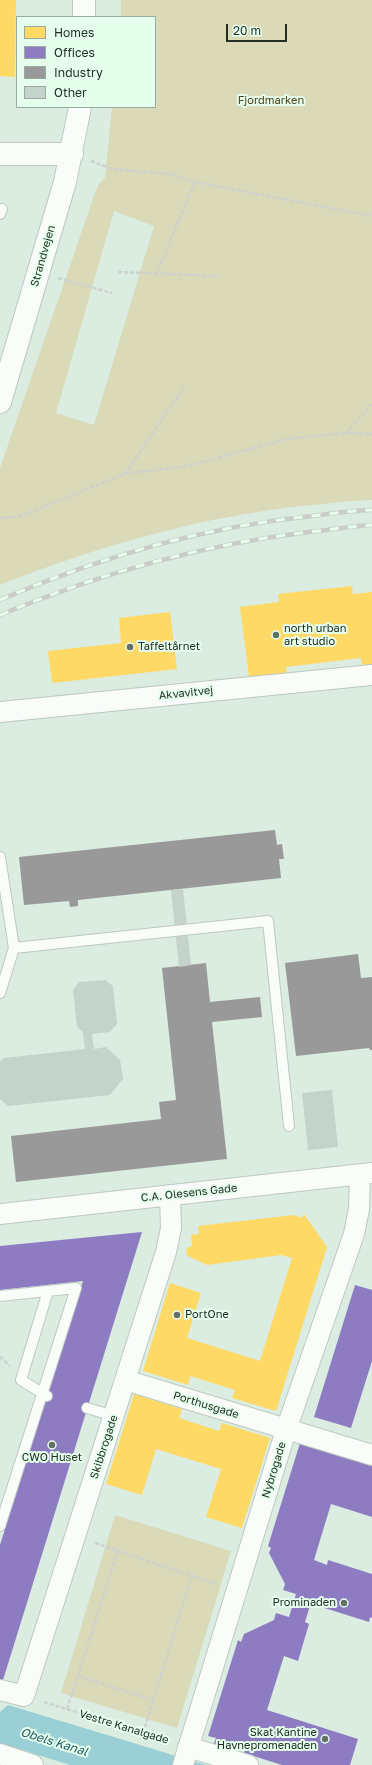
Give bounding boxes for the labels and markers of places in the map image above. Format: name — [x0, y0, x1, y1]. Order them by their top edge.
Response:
place label: north urban art studio — [284, 622, 346, 648]
marker: north urban art studio — [271, 630, 281, 640]
place label: Taffeltårnet — [138, 640, 200, 654]
marker: Taffeltårnet — [125, 642, 135, 652]
place label: PortOne — [185, 1308, 229, 1322]
marker: PortOne — [172, 1310, 182, 1320]
marker: CWO Huset — [47, 1440, 57, 1450]
place label: CWO Huset — [22, 1451, 82, 1465]
place label: Prominaden — [272, 1596, 336, 1610]
marker: Prominaden — [339, 1598, 349, 1608]
place label: Skat Kantine Havnepromenaden — [217, 1726, 317, 1752]
marker: Skat Kantine Havnepromenaden — [320, 1734, 330, 1744]

